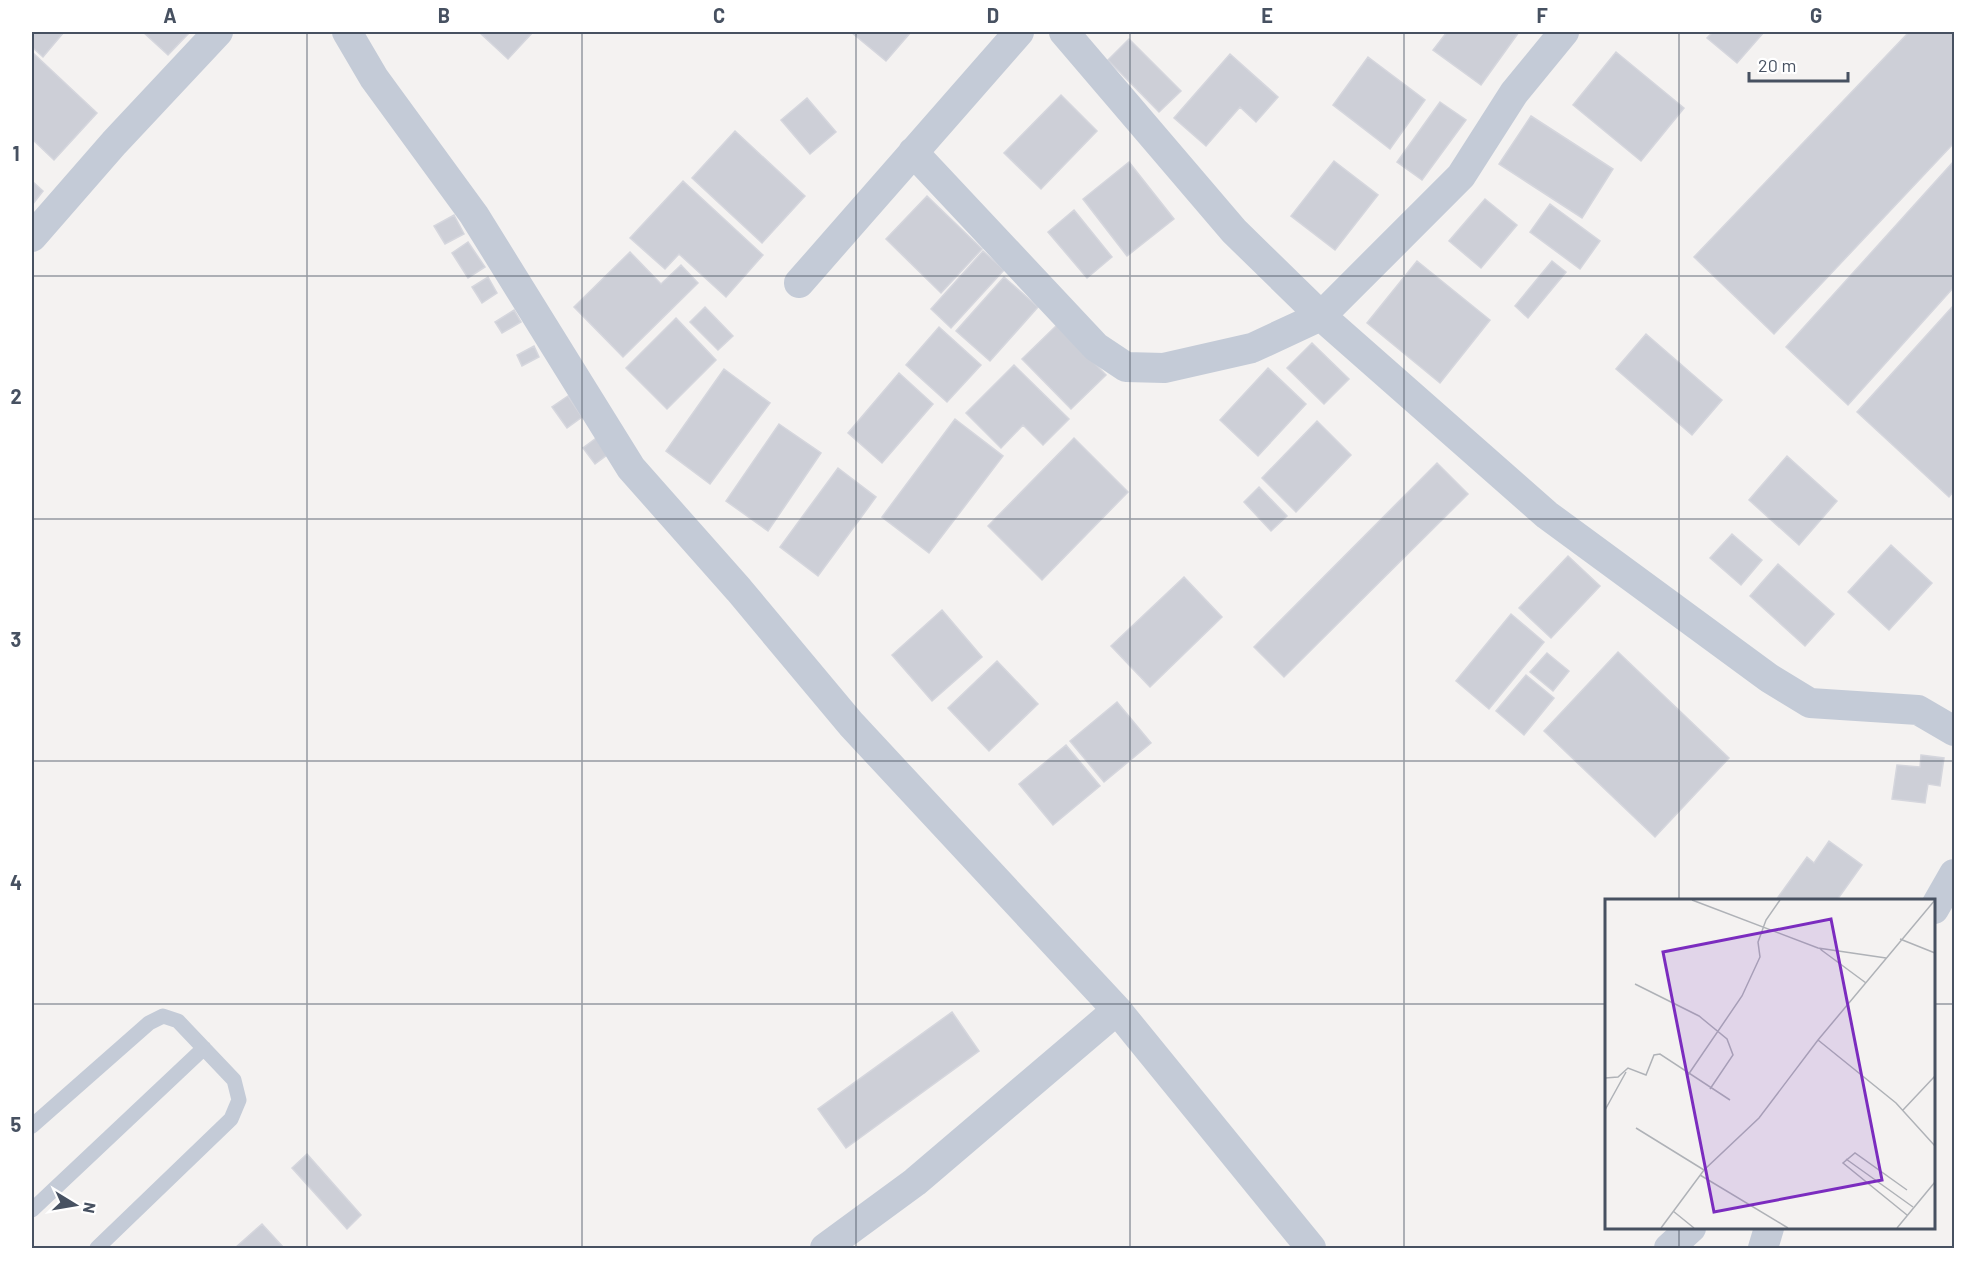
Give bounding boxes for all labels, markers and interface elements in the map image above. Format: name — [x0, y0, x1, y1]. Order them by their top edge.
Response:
text: A — [163, 3, 177, 27]
text: B — [438, 3, 450, 27]
text: C — [713, 3, 725, 27]
text: D — [987, 3, 999, 27]
text: E — [1261, 3, 1273, 27]
text: F — [1536, 3, 1548, 27]
text: G — [1810, 3, 1822, 27]
scale bar — [1749, 45, 1848, 83]
text: 20 m — [1758, 54, 1796, 76]
text: 1 — [12, 141, 20, 165]
text: 2 — [10, 384, 22, 408]
text: 3 — [11, 627, 21, 651]
text: 4 — [10, 870, 22, 894]
inset map — [1605, 899, 1935, 1229]
text: 5 — [11, 1112, 22, 1136]
north arrow — [45, 1175, 105, 1235]
text: N — [80, 1201, 101, 1215]

